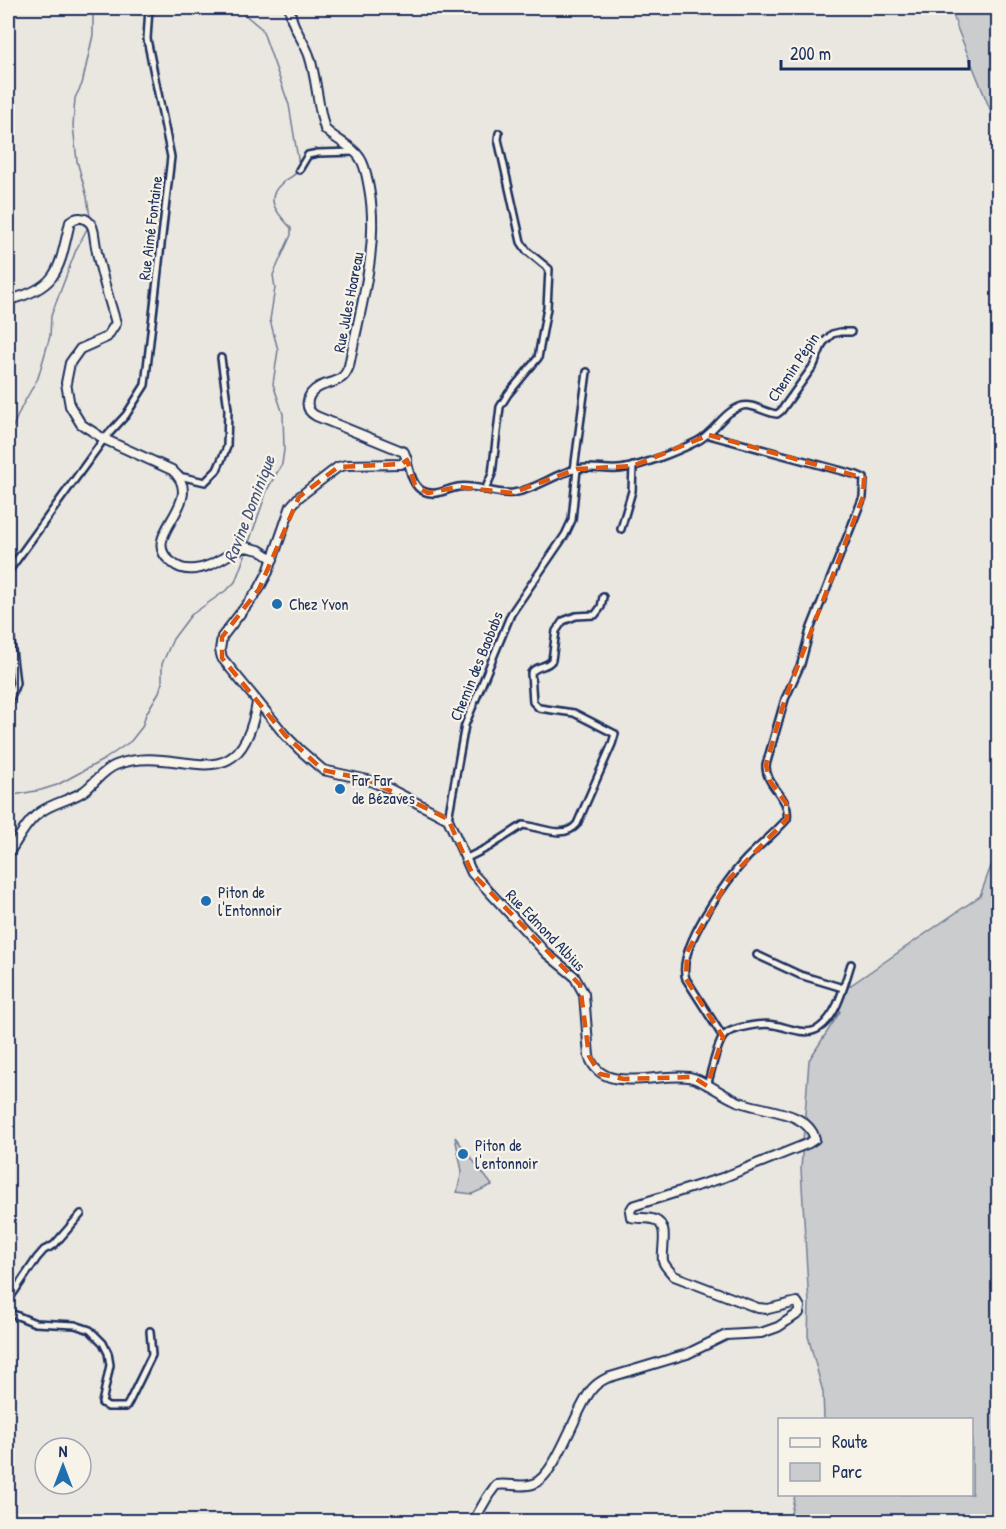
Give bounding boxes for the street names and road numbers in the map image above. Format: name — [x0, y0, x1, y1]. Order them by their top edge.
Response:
street label: Rue Aimé Fontaine — [133, 174, 167, 281]
street label: Rue Jules Hoareau — [327, 249, 369, 354]
street label: Chemin Pépin — [762, 328, 824, 406]
street label: Chemin des Baobabs — [444, 608, 508, 724]
street label: Rue Edmond Albius — [501, 884, 591, 976]

